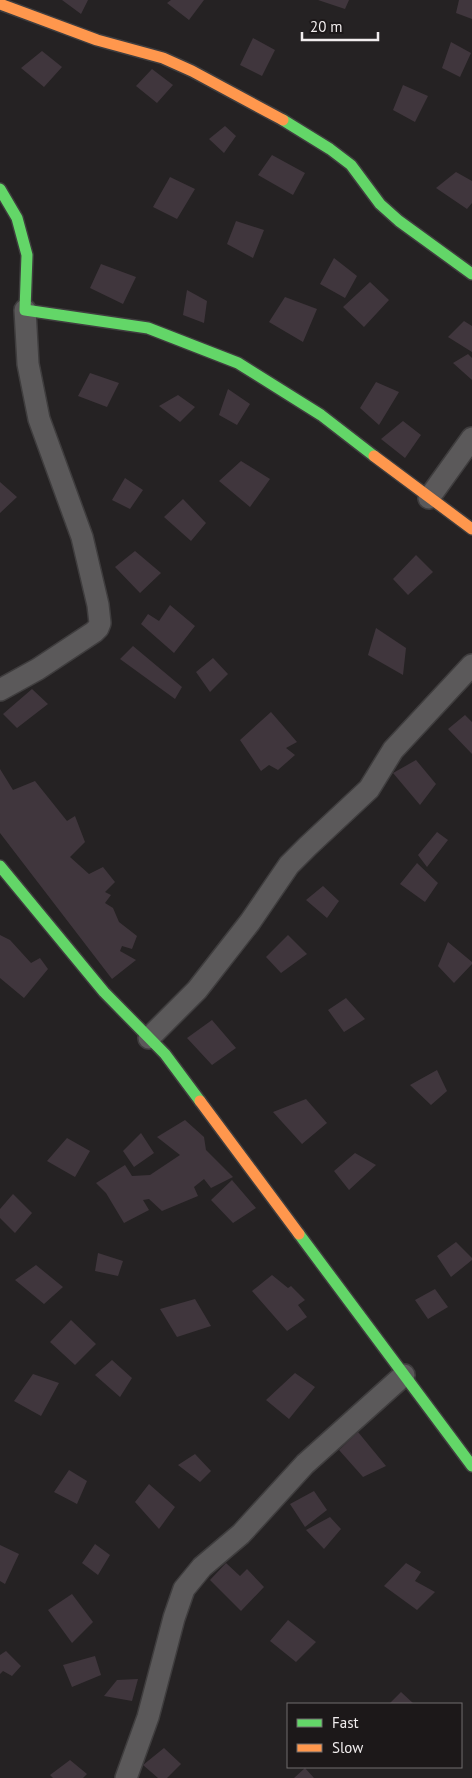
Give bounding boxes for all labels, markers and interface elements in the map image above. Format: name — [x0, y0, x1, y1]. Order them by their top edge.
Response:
scale bar — [302, 10, 378, 42]
text: 20 m — [310, 17, 343, 36]
legend — [287, 1703, 462, 1768]
text: Fast — [332, 1713, 359, 1732]
text: Slow — [332, 1738, 363, 1757]

